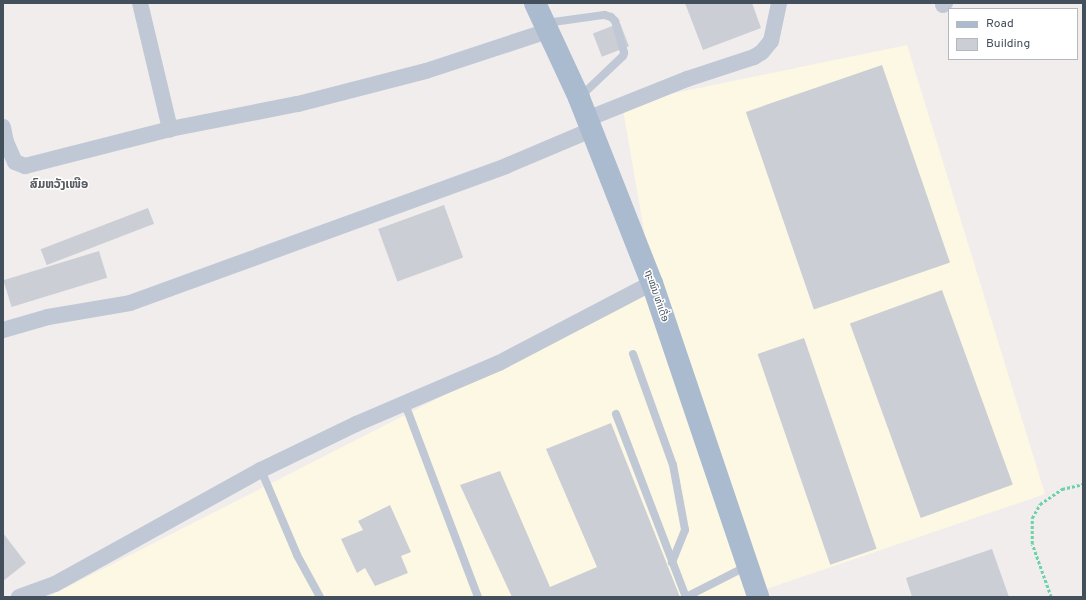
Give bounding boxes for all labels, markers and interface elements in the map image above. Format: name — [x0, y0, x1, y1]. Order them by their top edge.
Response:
legend — [948, 8, 1078, 60]
text: Road — [986, 16, 1014, 32]
text: Building — [986, 36, 1030, 52]
district label: ສົມຫວັງເໜືອ — [30, 179, 88, 193]
street label: ຖະໝົນ ທ່າເດື່ອ — [642, 268, 670, 324]

